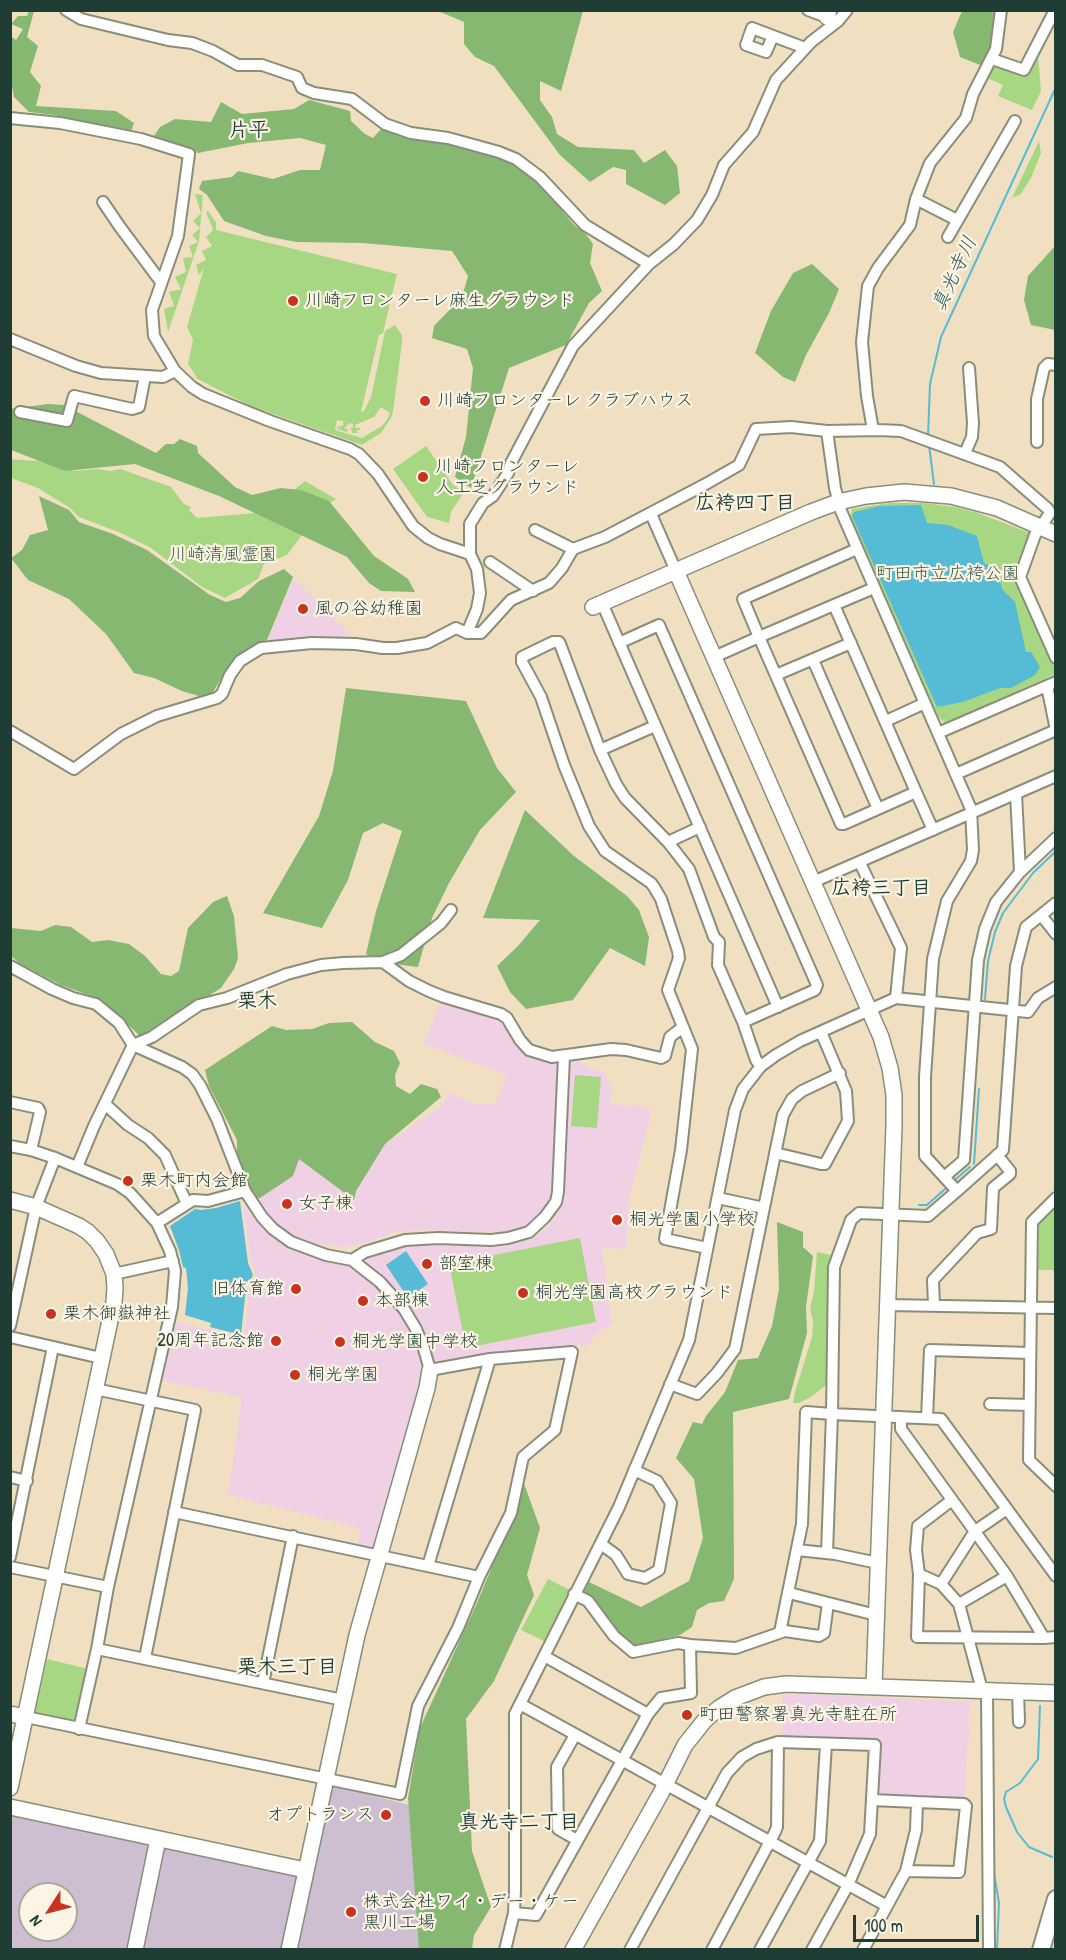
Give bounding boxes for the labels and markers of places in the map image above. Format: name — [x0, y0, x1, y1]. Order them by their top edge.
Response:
place label: 川崎フロンターレ麻生グラウンド — [305, 290, 575, 312]
marker: 川崎フロンターレ麻生グラウンド — [286, 294, 300, 308]
place label: 川崎フロンターレ クラブハウス — [437, 390, 693, 412]
marker: 川崎フロンターレ クラブハウス — [418, 394, 432, 408]
place label: 川崎フロンターレ 人工芝グラウンド — [435, 456, 579, 498]
marker: 川崎フロンターレ 人工芝グラウンド — [416, 470, 430, 484]
place label: 風の谷幼稚園 — [315, 598, 423, 620]
marker: 風の谷幼稚園 — [296, 602, 310, 616]
place label: 栗木町内会館 — [140, 1170, 248, 1192]
marker: 栗木町内会館 — [121, 1174, 135, 1188]
place label: 女子棟 — [299, 1193, 353, 1215]
marker: 女子棟 — [280, 1197, 294, 1211]
place label: 桐光学園小学校 — [629, 1209, 755, 1231]
marker: 桐光学園小学校 — [610, 1213, 624, 1227]
place label: 部室棟 — [439, 1253, 493, 1275]
marker: 部室棟 — [420, 1257, 434, 1271]
place label: 旧体育館 — [212, 1278, 284, 1300]
marker: 旧体育館 — [289, 1282, 303, 1296]
place label: 桐光学園高校グラウンド — [535, 1282, 733, 1304]
marker: 桐光学園高校グラウンド — [516, 1286, 530, 1300]
place label: 本部棟 — [375, 1290, 429, 1312]
marker: 本部棟 — [356, 1294, 370, 1308]
place label: 栗木御嶽神社 — [63, 1303, 171, 1325]
marker: 栗木御嶽神社 — [44, 1307, 58, 1321]
place label: 20周年記念館 — [158, 1330, 264, 1352]
place label: 桐光学園中学校 — [352, 1331, 478, 1353]
marker: 20周年記念館 — [269, 1334, 283, 1348]
marker: 桐光学園中学校 — [333, 1335, 347, 1349]
place label: 桐光学園 — [307, 1364, 379, 1386]
marker: 桐光学園 — [288, 1368, 302, 1382]
place label: 町田警察署真光寺駐在所 — [699, 1704, 897, 1726]
marker: 町田警察署真光寺駐在所 — [680, 1708, 694, 1722]
place label: オプトランス — [266, 1804, 374, 1826]
marker: オプトランス — [379, 1808, 393, 1822]
place label: 株式会社ワイ・デー・ケー 黒川工場 — [363, 1891, 579, 1934]
marker: 株式会社ワイ・デー・ケー 黒川工場 — [344, 1905, 358, 1919]

